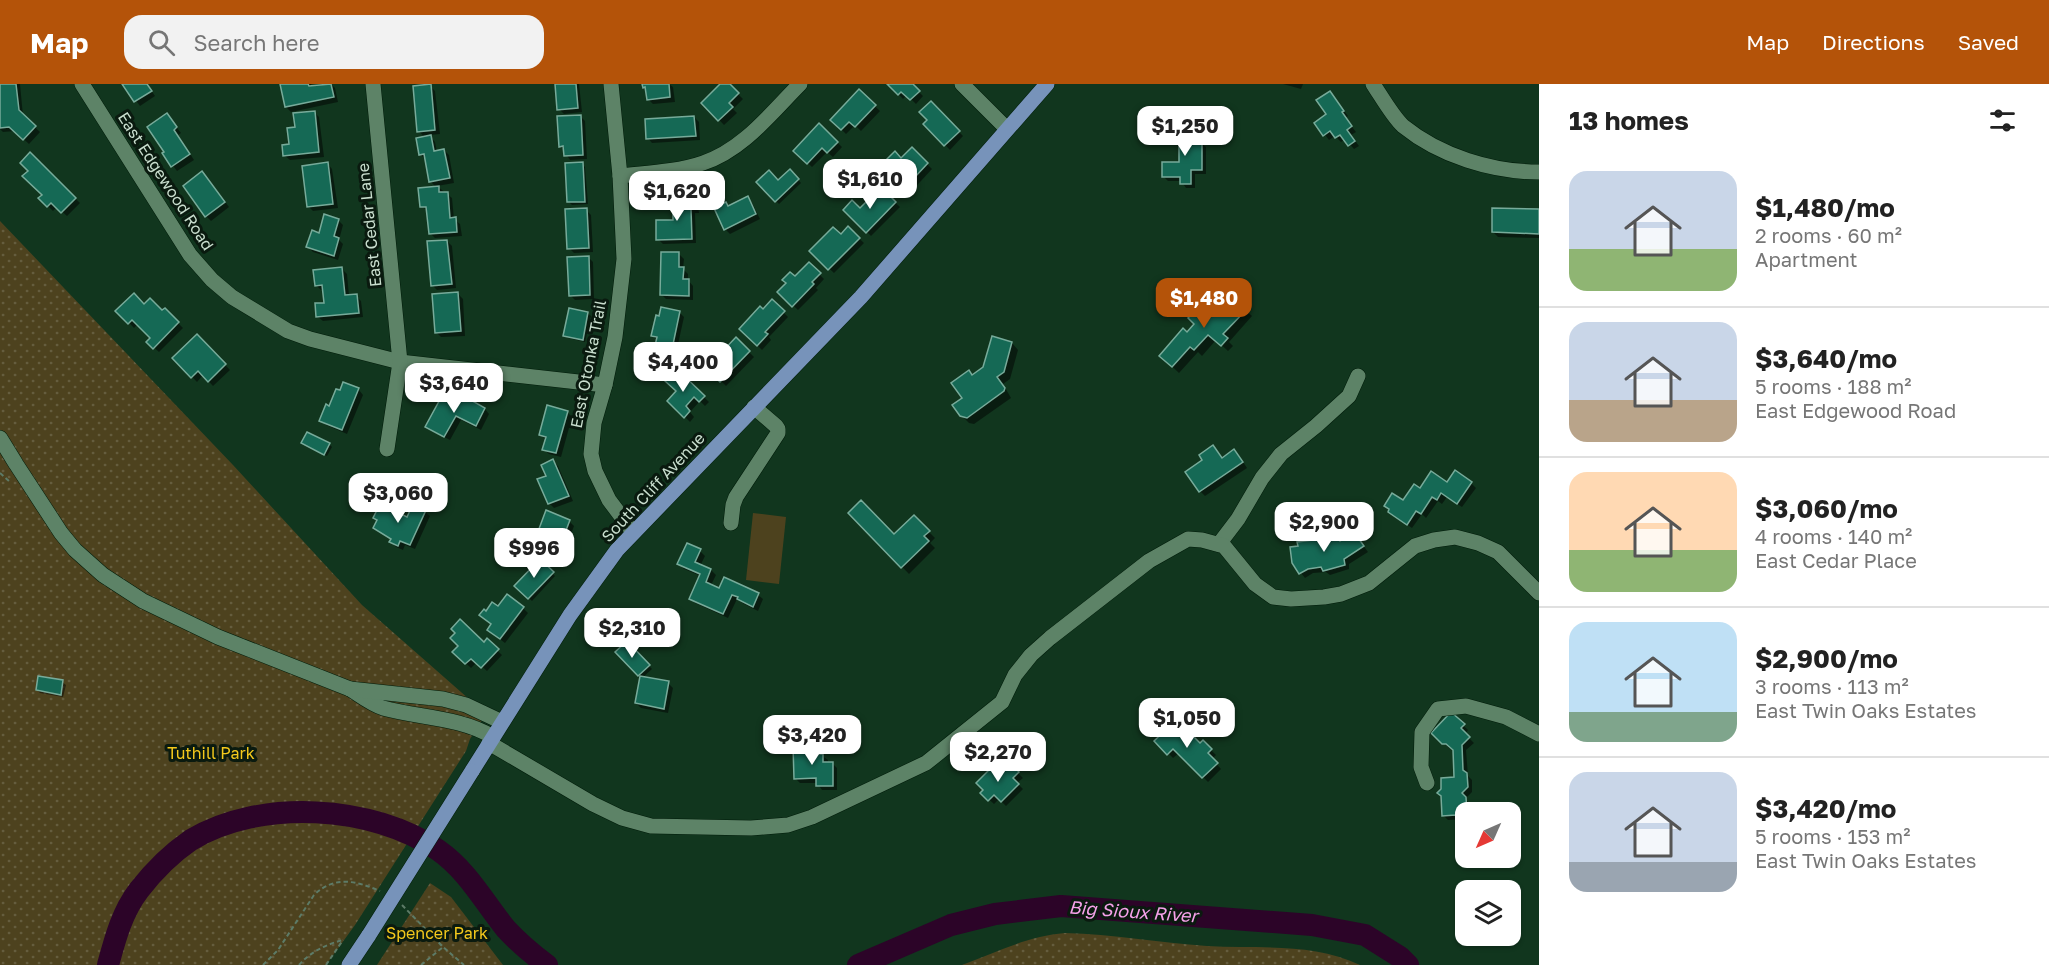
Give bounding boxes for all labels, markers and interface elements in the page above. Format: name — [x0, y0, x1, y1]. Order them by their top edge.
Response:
search box — [124, 15, 544, 69]
text: Map — [30, 26, 88, 59]
icon: search — [145, 26, 178, 59]
text: Search here — [193, 29, 319, 56]
text: Map — [1746, 29, 1789, 55]
text: Directions — [1822, 29, 1925, 55]
text: Saved — [1958, 29, 2019, 55]
icon: filters — [1986, 104, 2019, 137]
text: 13 homes — [1569, 105, 1689, 136]
pin: $1,250 — [1136, 106, 1234, 157]
street label: East Edgewood Road — [114, 108, 218, 254]
text: $1,250 — [1151, 113, 1219, 137]
pin: $1,610 — [821, 159, 919, 210]
street label: East Cedar Lane — [353, 162, 385, 288]
text: $1,610 — [837, 166, 903, 190]
pin: $1,620 — [628, 171, 726, 222]
text: $1,620 — [643, 178, 711, 202]
text: $1,480/mo — [1755, 192, 1895, 223]
icon: home — [1617, 195, 1689, 267]
text: 2 rooms · 60 m² — [1755, 223, 1902, 247]
text: Apartment — [1755, 247, 1858, 271]
pin: $1,480 — [1155, 278, 1253, 329]
text: $1,480 — [1170, 285, 1238, 309]
street label: East Otonka Trail — [566, 298, 610, 430]
pin: $4,400 — [634, 342, 732, 393]
text: $3,640/mo — [1755, 343, 1897, 374]
icon: home — [1617, 346, 1689, 418]
text: $4,400 — [648, 349, 718, 373]
pin: $3,640 — [405, 363, 503, 414]
text: $3,640 — [419, 370, 489, 394]
text: 5 rooms · 188 m² — [1755, 374, 1912, 398]
text: East Edgewood Road — [1755, 398, 1956, 422]
street label: South Cliff Avenue — [597, 428, 709, 546]
pin: $3,060 — [349, 473, 447, 524]
text: $3,060 — [363, 480, 433, 504]
text: $3,060/mo — [1755, 493, 1898, 524]
icon: home — [1617, 496, 1689, 568]
pin: $2,900 — [1275, 502, 1373, 553]
text: $2,900 — [1289, 509, 1359, 533]
text: 4 rooms · 140 m² — [1755, 524, 1912, 548]
pin: $996 — [498, 528, 570, 579]
text: $996 — [508, 535, 560, 559]
text: East Cedar Place — [1755, 548, 1917, 572]
pin: $2,310 — [583, 608, 681, 659]
text: $2,310 — [598, 615, 666, 639]
text: $2,900/mo — [1755, 643, 1898, 674]
icon: home — [1617, 646, 1689, 718]
text: 3 rooms · 113 m² — [1755, 674, 1909, 698]
pin: $1,050 — [1138, 698, 1236, 749]
text: East Twin Oaks Estates — [1755, 698, 1976, 722]
text: $1,050 — [1153, 705, 1221, 729]
pin: $3,420 — [763, 715, 861, 766]
text: $3,420 — [777, 722, 847, 746]
pin: $2,270 — [949, 732, 1047, 783]
text: $2,270 — [964, 739, 1032, 763]
park label: Tuthill Park — [167, 743, 255, 763]
text: $3,420/mo — [1755, 793, 1896, 824]
icon: home — [1617, 796, 1689, 868]
north arrow — [1455, 802, 1521, 868]
map controls — [1455, 802, 1521, 946]
text: 5 rooms · 153 m² — [1755, 824, 1910, 848]
text: East Twin Oaks Estates — [1755, 848, 1976, 872]
button: layers — [1455, 880, 1521, 946]
water label: Big Sioux River — [1068, 896, 1201, 927]
park label: Spencer Park — [386, 923, 488, 943]

